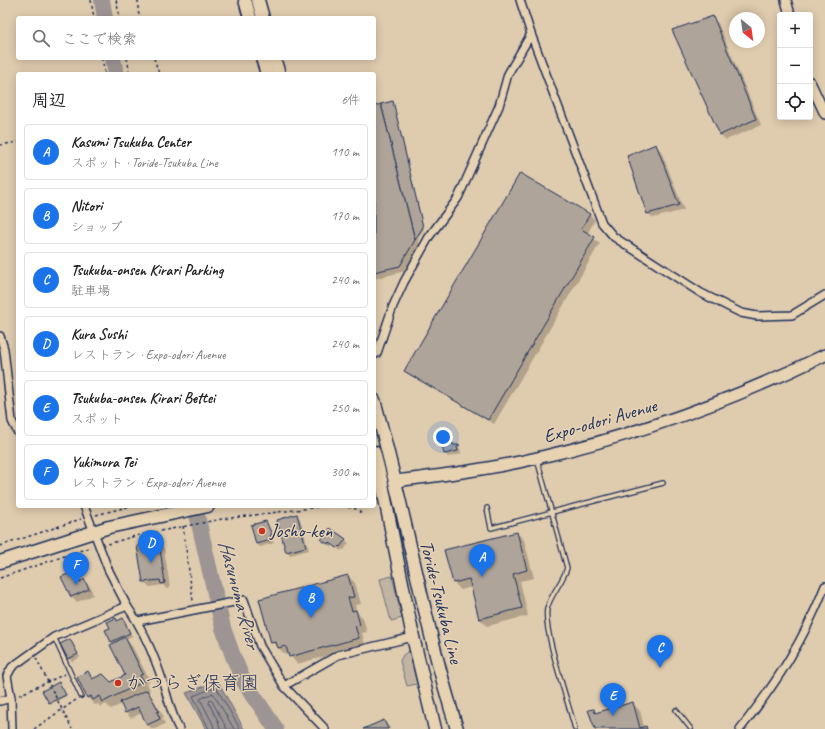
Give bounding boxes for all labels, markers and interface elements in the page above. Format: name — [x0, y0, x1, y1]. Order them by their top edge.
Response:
north arrow — [729, 12, 765, 48]
map controls — [777, 12, 813, 120]
button: + — [777, 12, 813, 48]
search box — [16, 16, 376, 60]
icon: search — [30, 27, 52, 49]
text: ここで検索 — [62, 30, 137, 49]
button: − — [777, 48, 813, 84]
button: locate — [777, 84, 813, 120]
text: 周辺 — [32, 90, 66, 111]
text: 6件 — [341, 92, 360, 108]
text: Kasumi Tsukuba Center — [71, 133, 191, 152]
text: A — [43, 144, 49, 160]
text: 110 m — [331, 144, 359, 160]
text: スポット · Toride-Tsukuba Line — [71, 155, 218, 171]
text: Nitori — [71, 197, 102, 216]
text: B — [43, 208, 49, 224]
text: 170 m — [331, 208, 359, 224]
text: ショップ — [71, 219, 122, 235]
text: Tsukuba-onsen Kirari Parking — [71, 261, 223, 280]
text: C — [43, 272, 49, 288]
text: 240 m — [331, 272, 359, 288]
text: 駐車場 — [71, 283, 110, 299]
text: Kura Sushi — [71, 325, 127, 344]
text: D — [42, 336, 50, 352]
text: 240 m — [331, 336, 359, 352]
text: レストラン · Expo-odori Avenue — [71, 347, 225, 363]
text: Tsukuba-onsen Kirari Bettei — [71, 389, 215, 408]
street label: Expo-odori Avenue — [541, 393, 661, 449]
text: E — [43, 400, 49, 416]
text: 250 m — [331, 400, 359, 416]
text: スポット — [71, 411, 123, 427]
your location — [433, 427, 453, 447]
text: Yukimura Tei — [71, 453, 136, 472]
text: F — [43, 464, 49, 480]
text: 300 m — [331, 464, 359, 480]
text: レストラン · Expo-odori Avenue — [71, 475, 225, 491]
place label: Josho-ken — [269, 519, 333, 543]
marker: Josho-ken — [257, 526, 267, 536]
pin: D — [138, 530, 164, 563]
water label: Hasunuma River — [213, 538, 266, 653]
street label: Toride-Tsukuba Line — [414, 538, 468, 668]
pin: A — [469, 544, 495, 577]
pin: F — [63, 552, 89, 585]
pin: B — [298, 585, 324, 618]
pin: C — [647, 635, 673, 668]
place label: かつらぎ保育園 — [126, 671, 259, 695]
marker: かつらぎ保育園 — [113, 678, 123, 688]
pin: E — [600, 683, 626, 716]

